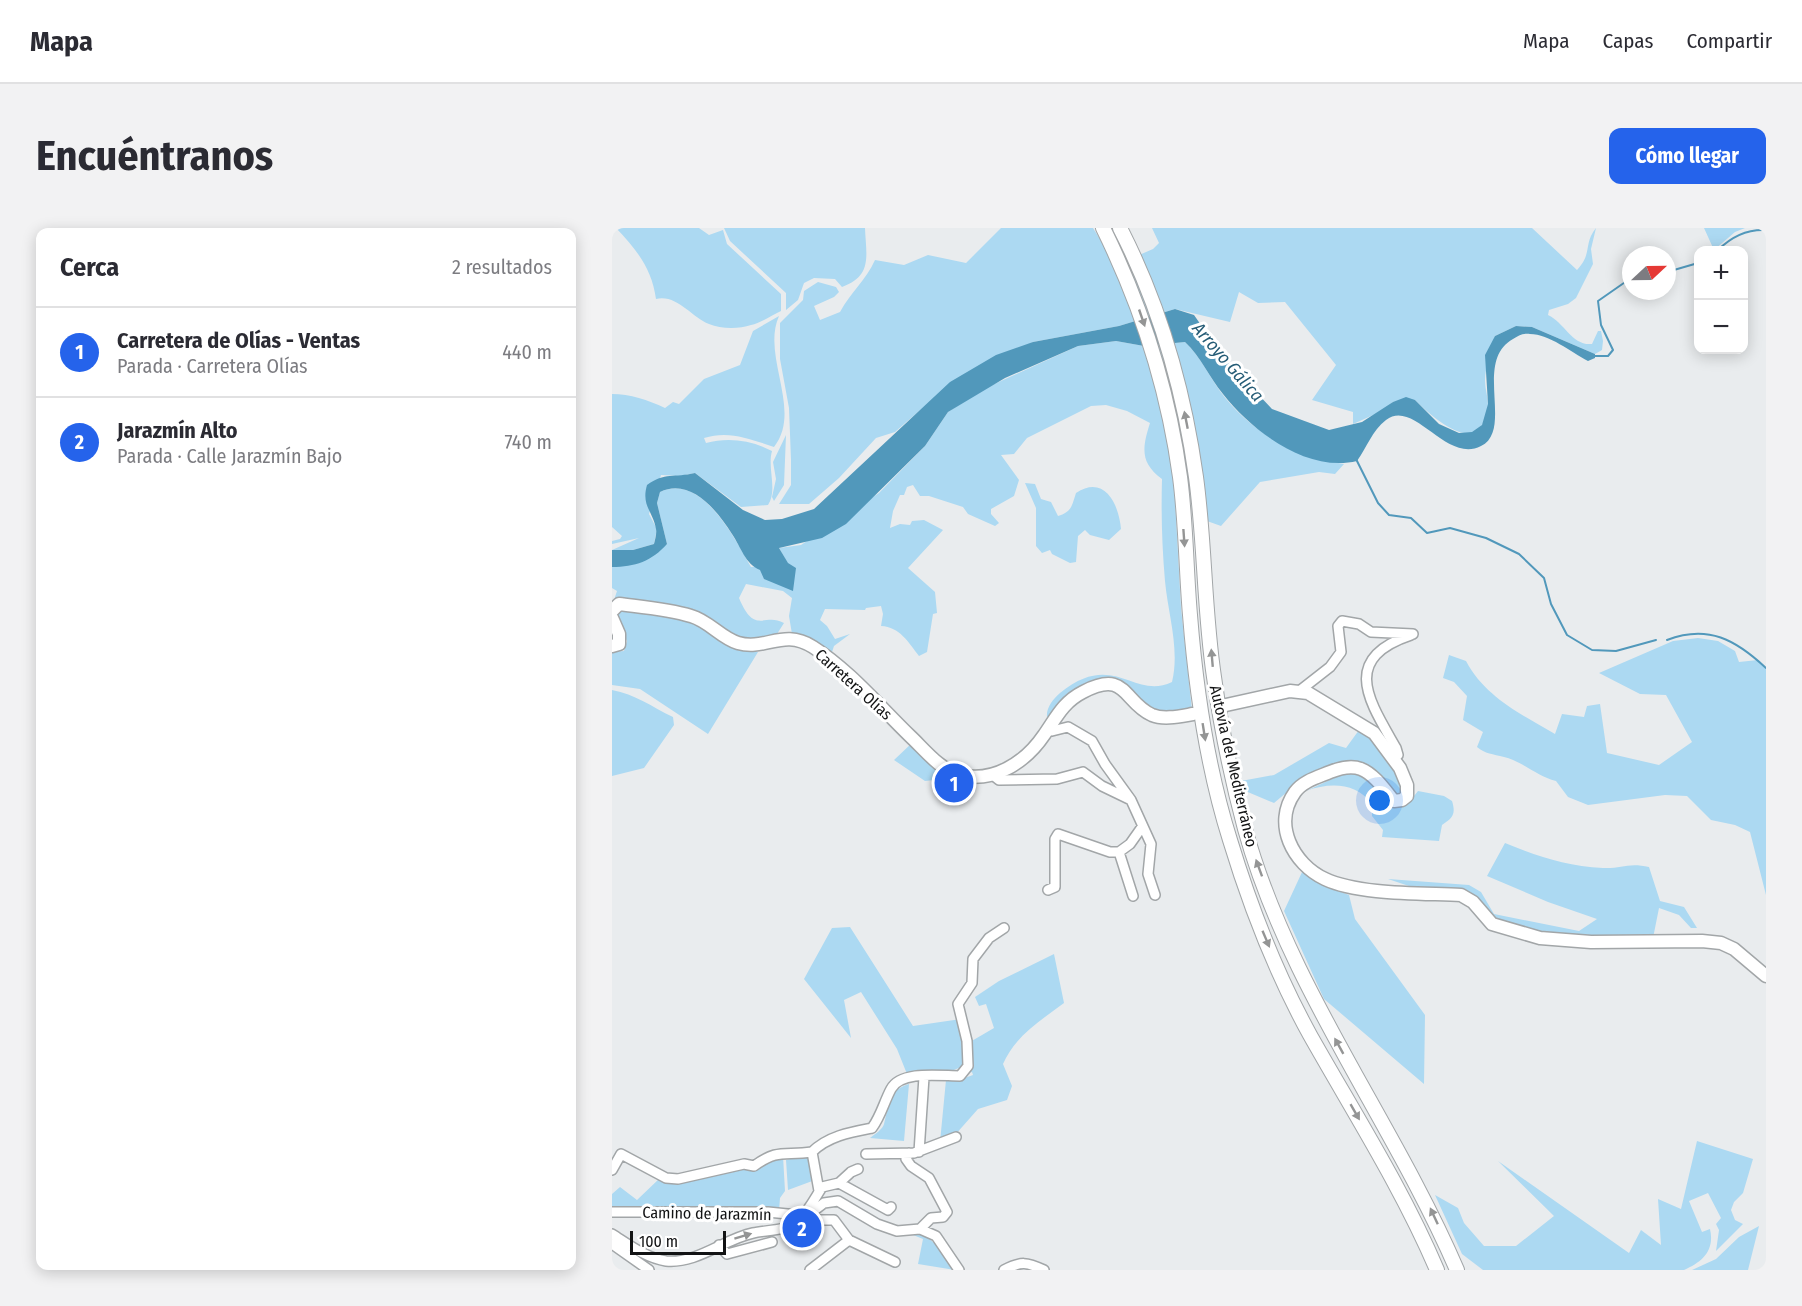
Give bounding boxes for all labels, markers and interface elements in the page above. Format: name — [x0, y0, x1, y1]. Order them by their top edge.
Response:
text: Mapa — [30, 25, 93, 58]
text: Mapa — [1523, 28, 1570, 54]
text: Capas — [1603, 28, 1653, 54]
text: Compartir — [1686, 28, 1772, 54]
button: Cómo llegar — [1609, 128, 1766, 184]
text: Encuéntranos — [36, 131, 273, 181]
north arrow — [1622, 246, 1676, 300]
map controls — [1694, 246, 1748, 354]
button: + — [1694, 246, 1748, 300]
text: Cerca — [60, 252, 119, 283]
text: 2 resultados — [452, 255, 552, 279]
button: − — [1694, 300, 1748, 354]
one-way arrow — [1137, 309, 1147, 327]
water label: Arroyo Gálica — [1187, 317, 1268, 406]
text: Carretera de Olías - Ventas — [117, 327, 360, 354]
text: 1 — [75, 340, 84, 364]
text: 440 m — [502, 340, 552, 364]
text: Parada · Carretera Olías — [117, 354, 308, 378]
one-way arrow — [1181, 411, 1190, 430]
text: Jarazmín Alto — [117, 417, 238, 444]
text: 2 — [75, 430, 84, 454]
text: 740 m — [504, 430, 552, 454]
text: Parada · Calle Jarazmín Bajo — [117, 444, 342, 468]
one-way arrow — [1180, 529, 1189, 548]
street label: Carretera Olías — [811, 645, 896, 724]
one-way arrow — [1207, 649, 1217, 668]
street label: Autovía del Mediterráneo — [1206, 683, 1261, 849]
one-way arrow — [1200, 723, 1209, 742]
pin: 1 — [934, 760, 974, 806]
your location — [1365, 786, 1394, 815]
one-way arrow — [1254, 859, 1264, 877]
one-way arrow — [1261, 930, 1271, 948]
one-way arrow — [1334, 1037, 1344, 1054]
one-way arrow — [1349, 1104, 1360, 1120]
street label: Camino de Jarazmín — [642, 1203, 772, 1224]
pin: 2 — [782, 1206, 822, 1250]
one-way arrow — [1429, 1208, 1438, 1225]
scale bar — [630, 1228, 726, 1256]
one-way arrow — [734, 1231, 752, 1240]
text: 100 m — [639, 1232, 678, 1251]

